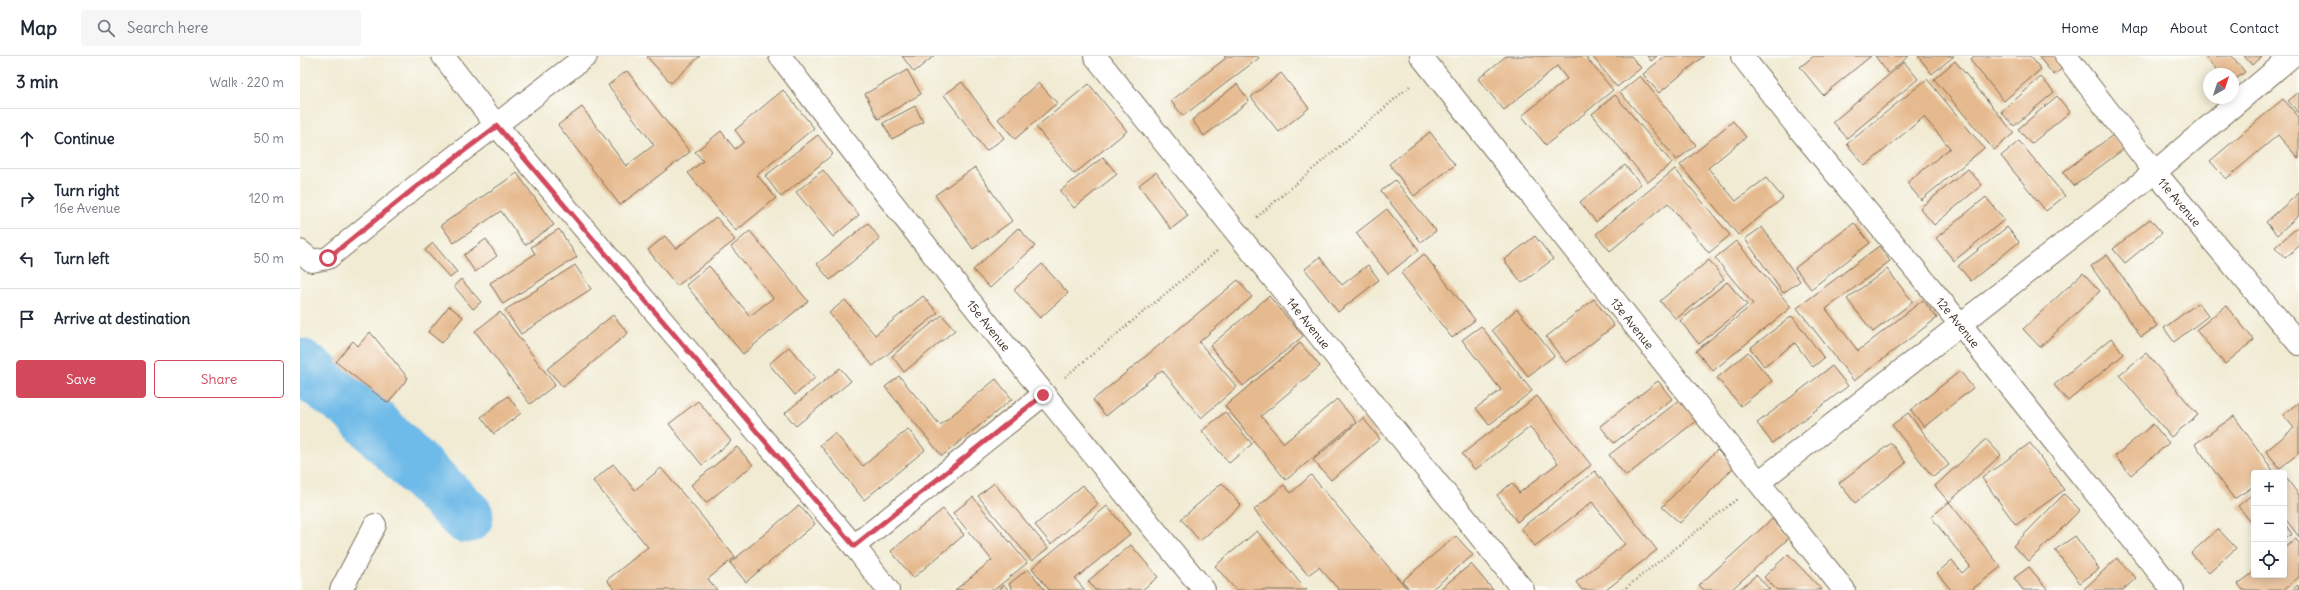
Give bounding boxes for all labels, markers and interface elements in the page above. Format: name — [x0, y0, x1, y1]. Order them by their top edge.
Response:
search box — [81, 10, 361, 46]
text: Map — [20, 16, 57, 40]
icon: search — [95, 17, 117, 39]
text: Search here — [127, 18, 208, 37]
text: Home — [2061, 19, 2099, 37]
text: Map — [2121, 19, 2148, 37]
text: About — [2170, 19, 2208, 37]
text: Contact — [2230, 19, 2279, 37]
north arrow — [2203, 68, 2239, 104]
text: 3 min — [16, 71, 58, 93]
text: Walk · 220 m — [209, 74, 284, 91]
icon: ahead — [16, 128, 38, 150]
text: Continue — [54, 129, 115, 148]
text: 50 m — [253, 130, 284, 147]
street label: 11e Avenue — [2155, 174, 2205, 229]
text: Turn right — [54, 181, 119, 200]
icon: right — [16, 188, 38, 210]
text: 120 m — [249, 190, 284, 207]
text: 16e Avenue — [54, 200, 120, 217]
icon: left — [16, 248, 38, 270]
text: Turn left — [54, 249, 109, 268]
route start — [319, 249, 337, 267]
text: 50 m — [253, 250, 284, 267]
street label: 14e Avenue — [1284, 294, 1334, 351]
street label: 12e Avenue — [1933, 294, 1983, 350]
street label: 13e Avenue — [1608, 295, 1658, 352]
street label: 15e Avenue — [964, 297, 1014, 354]
icon: arrive — [16, 308, 38, 330]
text: Arrive at destination — [54, 309, 190, 328]
button: Save — [16, 360, 146, 398]
button: Share — [154, 360, 284, 398]
route end — [1034, 386, 1052, 404]
map controls — [2251, 470, 2287, 578]
button: + — [2251, 470, 2287, 506]
button: − — [2251, 506, 2287, 542]
button: locate — [2251, 542, 2287, 578]

